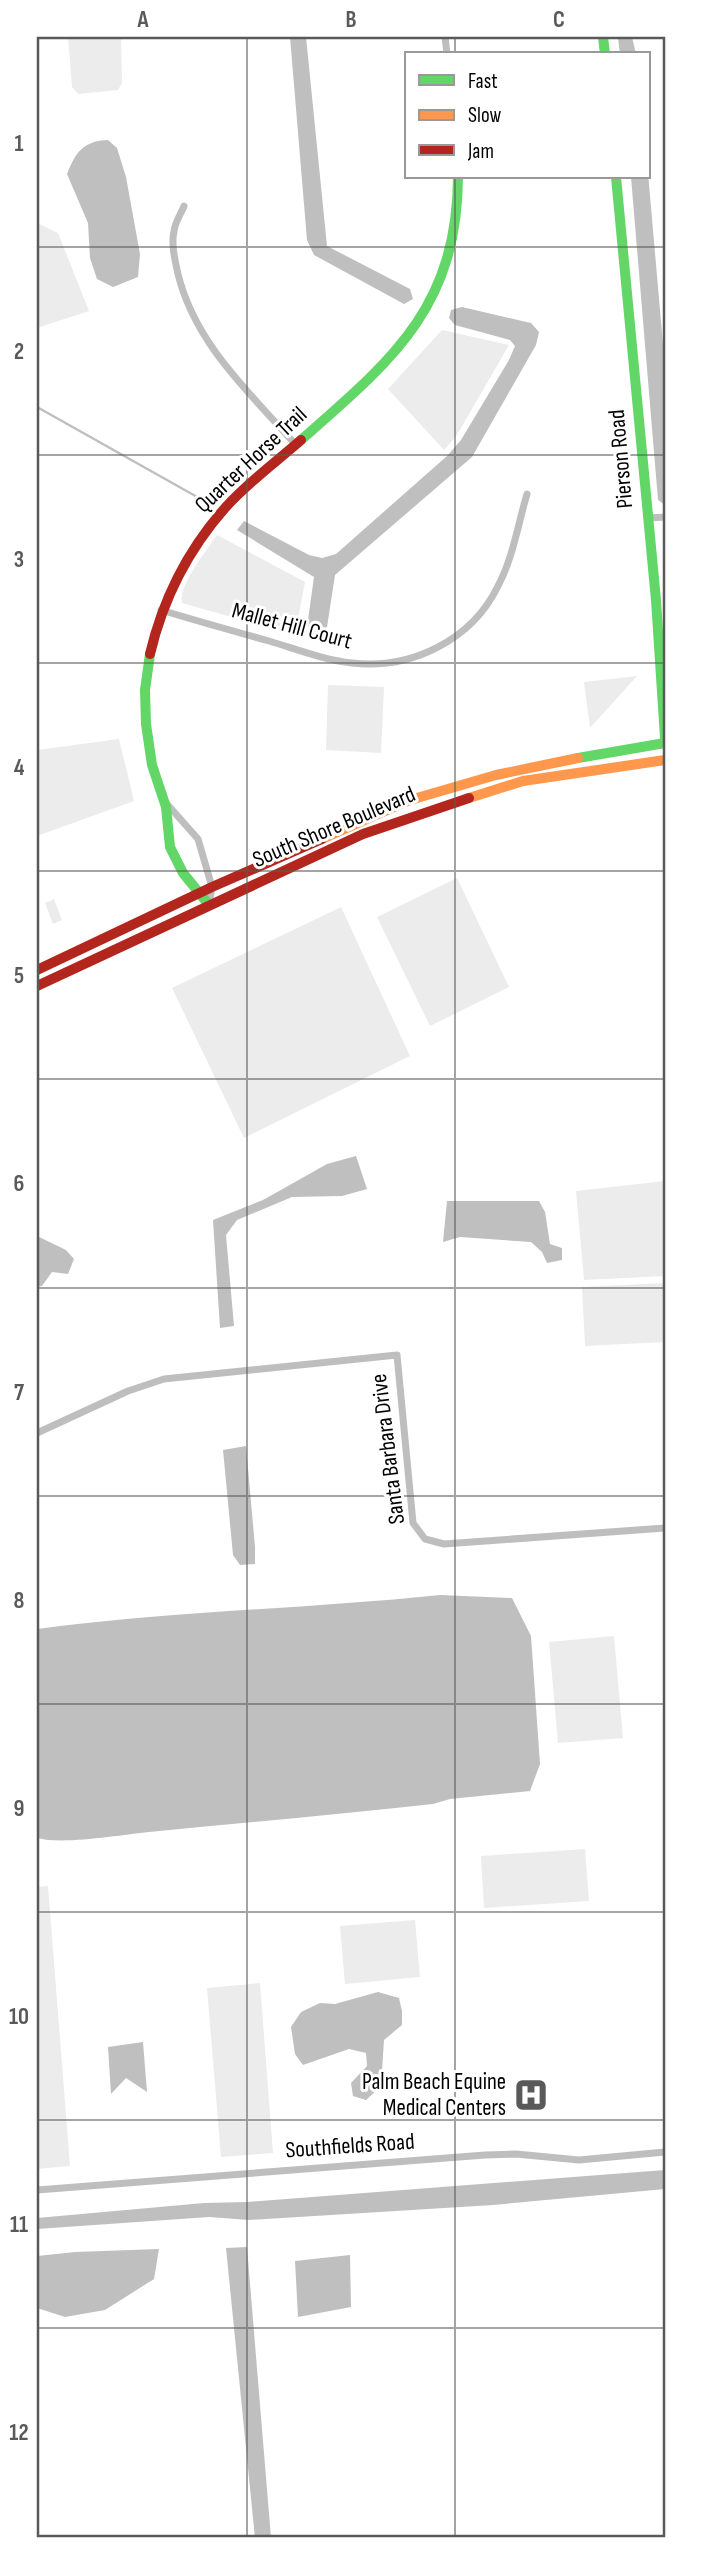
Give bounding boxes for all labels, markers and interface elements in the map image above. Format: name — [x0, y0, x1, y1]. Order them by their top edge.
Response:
text: A — [137, 6, 150, 34]
text: B — [346, 6, 357, 34]
text: C — [553, 6, 565, 34]
legend — [405, 52, 650, 178]
text: Fast — [468, 69, 498, 94]
text: Slow — [468, 103, 502, 128]
text: 1 — [14, 130, 24, 158]
text: Jam — [467, 139, 494, 164]
text: 2 — [14, 338, 24, 366]
street label: Quarter Horse Trail — [189, 401, 313, 519]
street label: Pierson Road — [603, 408, 639, 510]
text: 3 — [14, 546, 24, 574]
street label: Mallet Hill Court — [229, 597, 355, 655]
text: 4 — [14, 754, 25, 782]
street label: South Shore Boulevard — [248, 780, 420, 874]
text: 5 — [14, 962, 24, 990]
text: 6 — [14, 1170, 24, 1198]
street label: Santa Barbara Drive — [365, 1372, 411, 1526]
text: 7 — [14, 1379, 24, 1407]
text: 8 — [14, 1587, 25, 1615]
text: 9 — [14, 1795, 24, 1823]
text: 10 — [9, 2003, 29, 2031]
place label: Palm Beach Equine Medical Centers — [362, 2068, 506, 2122]
hospital icon: Palm Beach Equine Medical Centers — [512, 2076, 550, 2114]
street label: Southfields Road — [285, 2128, 415, 2164]
text: 11 — [10, 2211, 28, 2239]
text: 12 — [9, 2419, 29, 2447]

